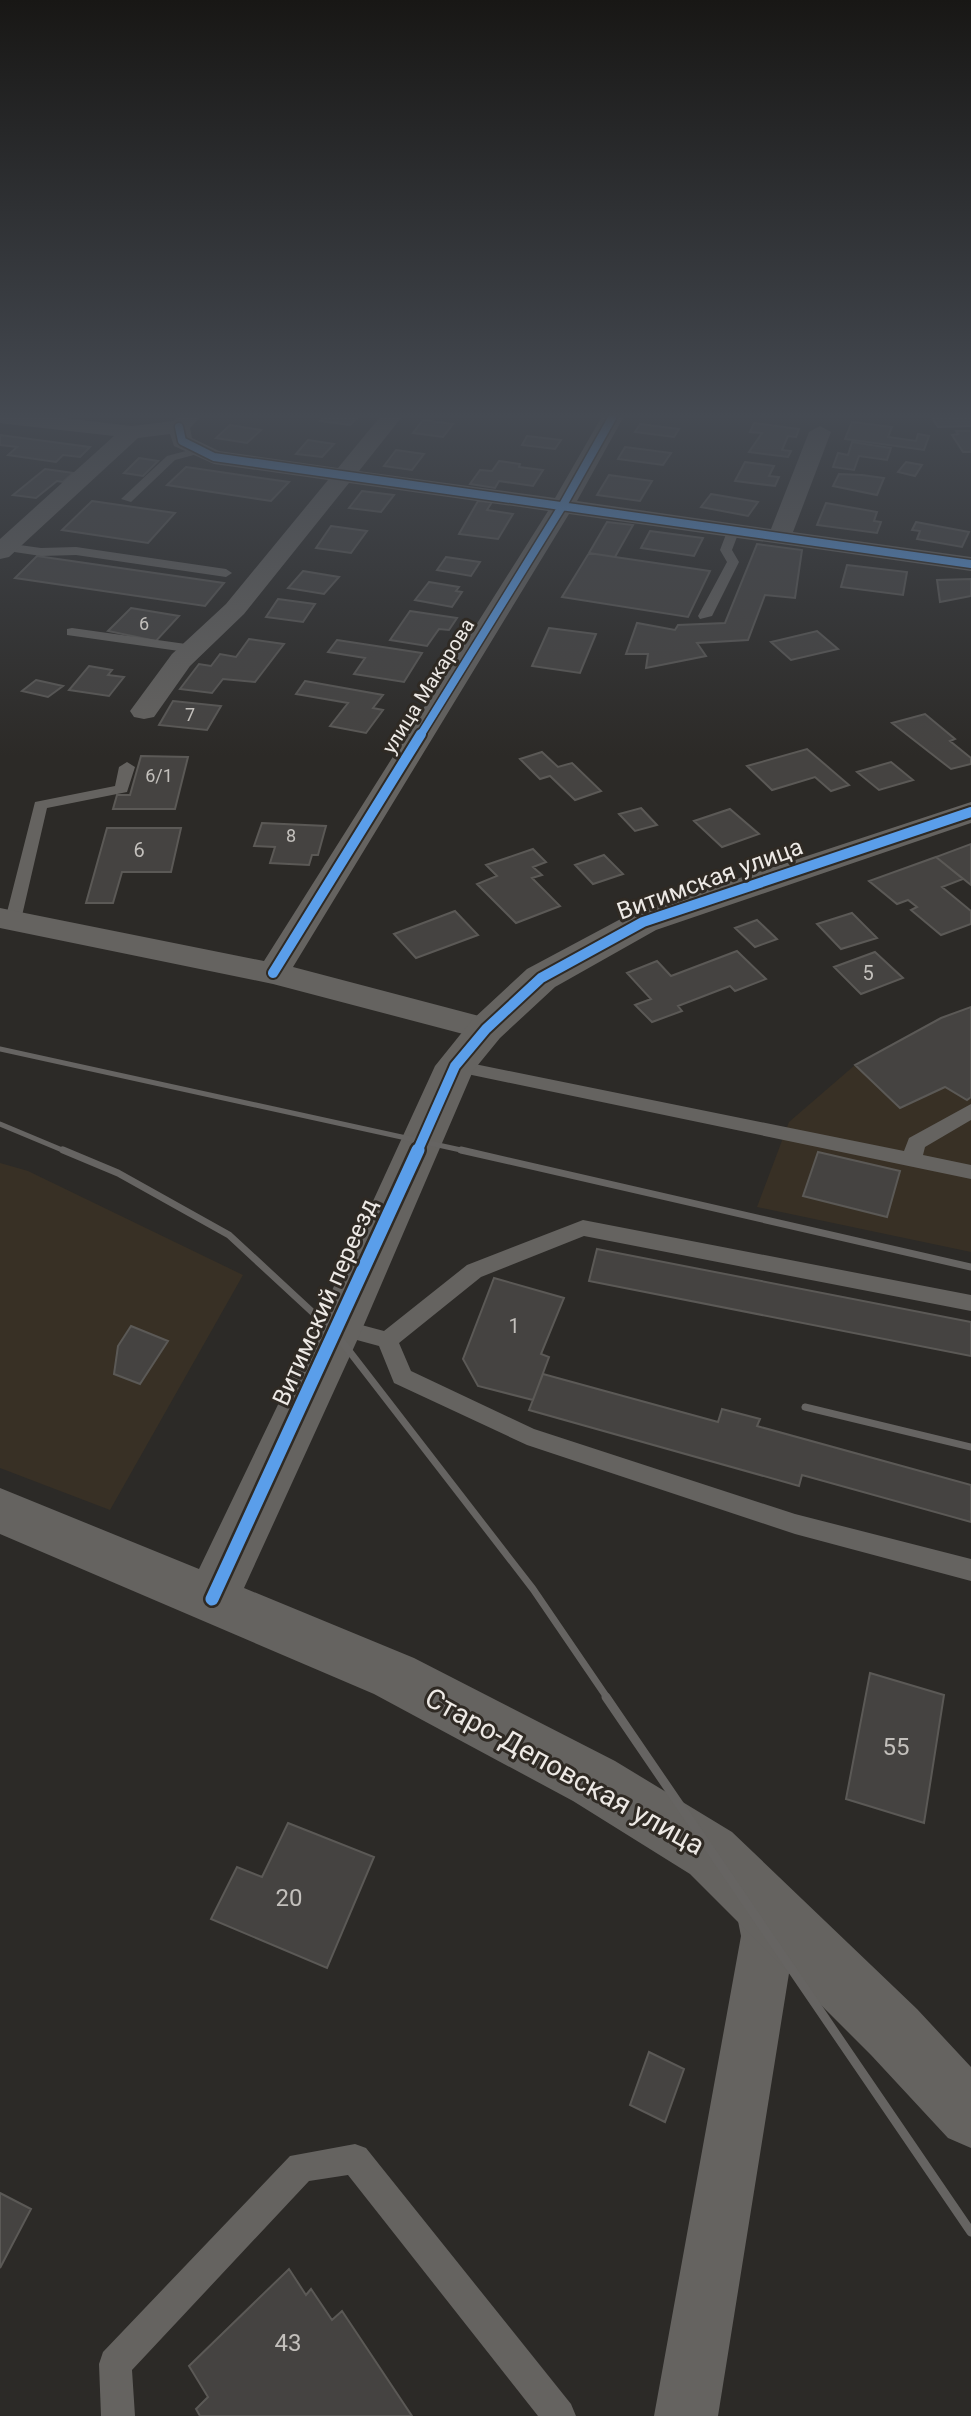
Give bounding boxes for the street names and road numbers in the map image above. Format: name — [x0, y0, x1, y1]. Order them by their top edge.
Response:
street label: улица Макарова — [377, 614, 479, 758]
street label: Витимская улица — [613, 832, 807, 926]
street label: Витимский переезд — [267, 1194, 383, 1410]
street label: Старо-Деповская улица — [419, 1681, 710, 1862]

